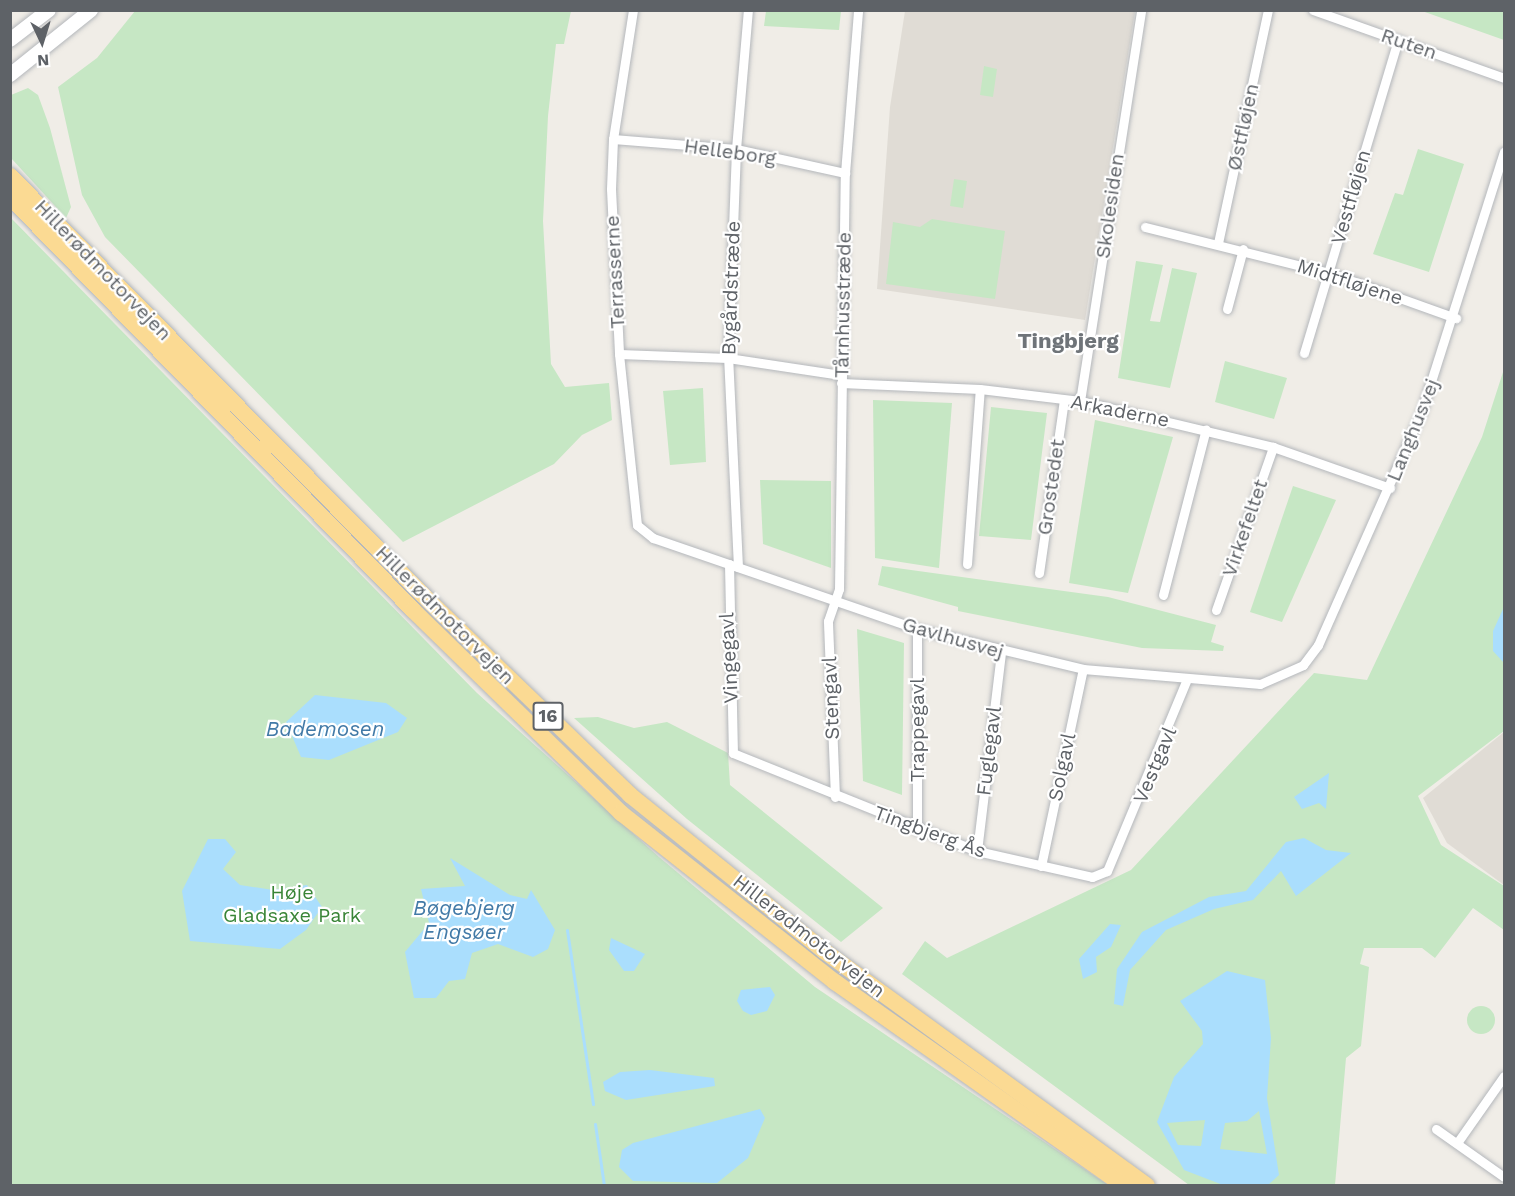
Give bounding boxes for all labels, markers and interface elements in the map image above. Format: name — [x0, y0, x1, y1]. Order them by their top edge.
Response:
north arrow — [12, 12, 72, 72]
street label: Ruten — [1378, 23, 1440, 65]
text: N — [37, 51, 50, 70]
street label: Østfløjen — [1222, 81, 1264, 173]
street label: Helleborg — [682, 134, 778, 170]
street label: Vestfløjen — [1326, 147, 1376, 247]
street label: Skolesiden — [1091, 152, 1129, 260]
street label: Hillerødmotorvejen — [30, 194, 176, 346]
street label: Terrasserne — [600, 215, 630, 329]
street label: Bygårdstræde — [717, 220, 745, 356]
street label: Tårnhusstræde — [830, 232, 856, 378]
street label: Midtfløjene — [1294, 254, 1406, 310]
district label: Tingbjerg — [1018, 328, 1118, 354]
street label: Langhusvej — [1382, 375, 1444, 485]
street label: Arkaderne — [1069, 390, 1171, 432]
street label: Grostedet — [1032, 437, 1070, 537]
street label: Virkefeltet — [1217, 476, 1273, 580]
street label: Hillerødmotorvejen — [370, 540, 520, 690]
street label: Vingegavl — [715, 612, 743, 704]
street label: Gavlhusvej — [900, 612, 1006, 664]
street label: Stengavl — [818, 656, 844, 740]
street label: Trappegavl — [905, 678, 929, 782]
road number: 16 — [532, 701, 564, 731]
street label: Fuglegavl — [972, 705, 1006, 797]
water label: Bademosen — [266, 716, 384, 742]
street label: Vestgavl — [1128, 723, 1182, 807]
street label: Solgavl — [1043, 731, 1081, 803]
street label: Tingbjerg Ås — [870, 801, 990, 863]
street label: Hillerødmotorvejen — [728, 869, 890, 1003]
park label: Høje Gladsaxe Park — [223, 880, 361, 927]
water label: Bøgebjerg Engsøer — [413, 895, 515, 945]

